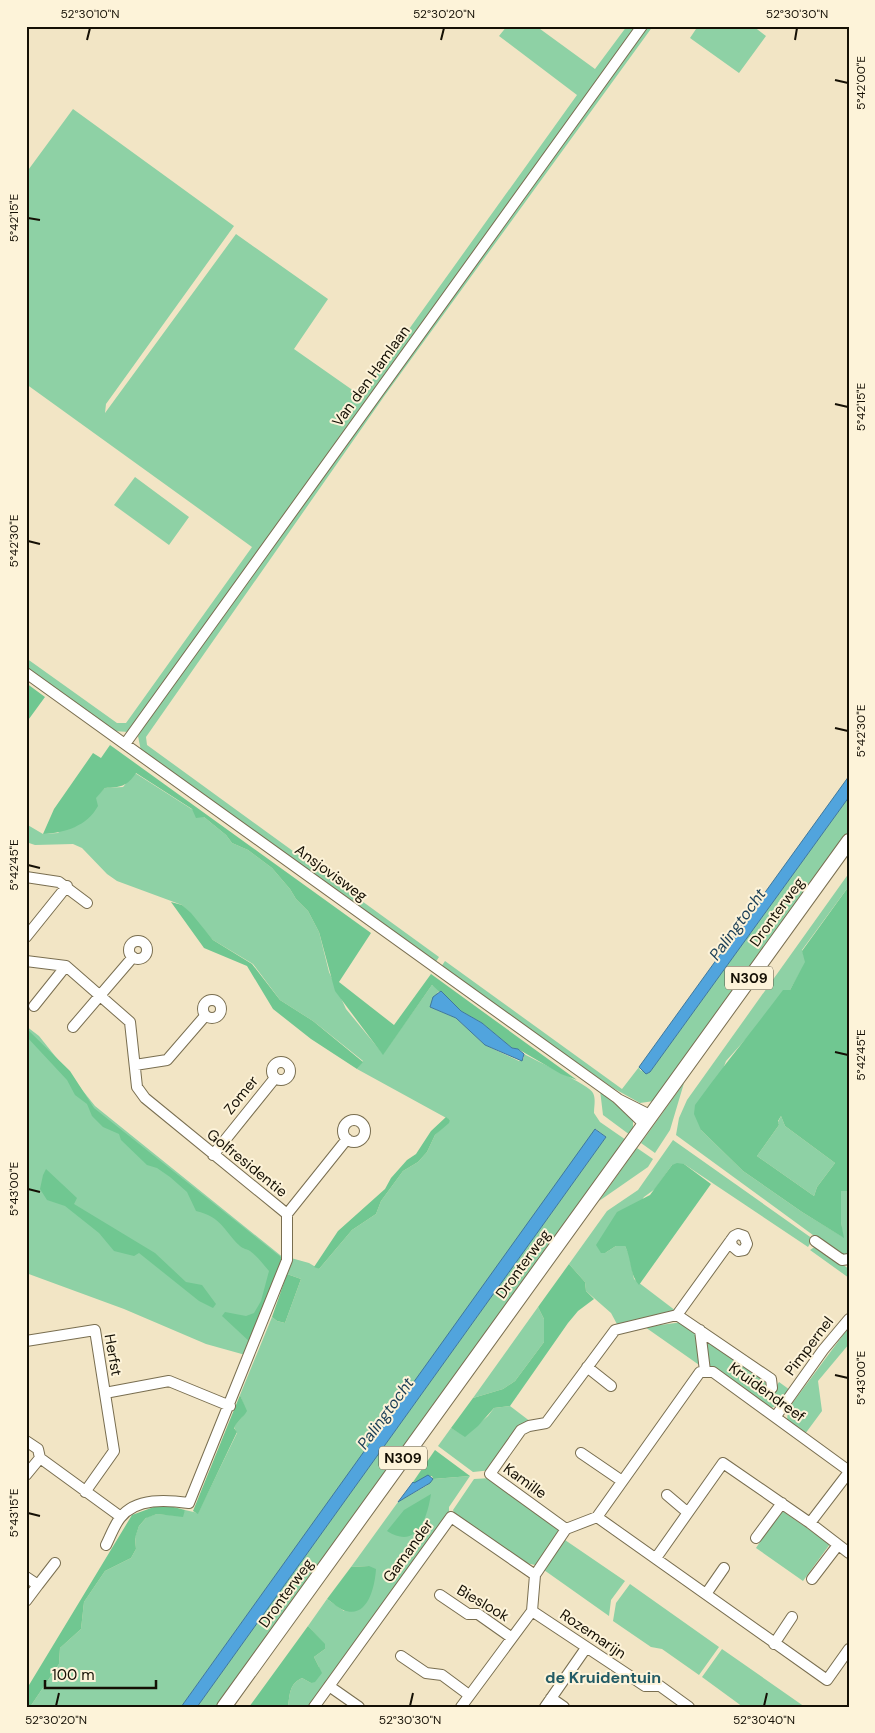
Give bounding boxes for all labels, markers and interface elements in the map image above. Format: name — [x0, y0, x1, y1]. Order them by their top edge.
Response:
text: 52°30'10"N — [60, 6, 120, 22]
text: 52°30'20"N — [413, 6, 475, 22]
text: 52°30'30"N — [766, 6, 828, 22]
text: 5°42'00"E — [853, 56, 869, 110]
text: 5°42'15"E — [6, 193, 22, 242]
street label: Van den Hamlaan — [327, 321, 415, 431]
text: 5°42'15"E — [853, 382, 869, 431]
text: 5°42'30"E — [6, 514, 22, 568]
text: 5°42'30"E — [853, 704, 869, 758]
text: 5°42'45"E — [6, 839, 22, 891]
street label: Ansjovisweg — [291, 840, 371, 906]
street label: Dronterweg — [745, 873, 809, 951]
water label: Palingtocht — [704, 884, 771, 964]
road number: N309 — [725, 966, 773, 990]
text: 5°42'45"E — [853, 1029, 869, 1081]
street label: Zomer — [219, 1071, 263, 1119]
street label: Golfresidentie — [203, 1124, 291, 1202]
text: 5°43'00"E — [6, 1162, 22, 1216]
street label: Dronterweg — [491, 1225, 555, 1303]
street label: Pimpernel — [780, 1312, 838, 1380]
street label: Herfst — [99, 1332, 127, 1378]
text: 5°43'00"E — [853, 1351, 869, 1405]
street label: Kruidendreef — [725, 1358, 809, 1426]
water label: Palingtocht — [352, 1373, 419, 1453]
road number: N309 — [379, 1446, 427, 1470]
street label: Kamille — [499, 1459, 551, 1503]
text: 5°43'15"E — [6, 1488, 22, 1537]
street label: Gamander — [378, 1515, 438, 1586]
street label: Dronterweg — [254, 1554, 318, 1632]
street label: Bieslook — [453, 1580, 513, 1626]
street label: Rozemarijn — [556, 1605, 630, 1663]
scale bar — [45, 1658, 156, 1690]
text: 100 m — [52, 1665, 95, 1685]
district label: de Kruidentuin — [545, 1667, 661, 1688]
text: 52°30'20"N — [25, 1712, 87, 1728]
text: 52°30'30"N — [379, 1712, 441, 1728]
text: 52°30'40"N — [733, 1712, 795, 1728]

